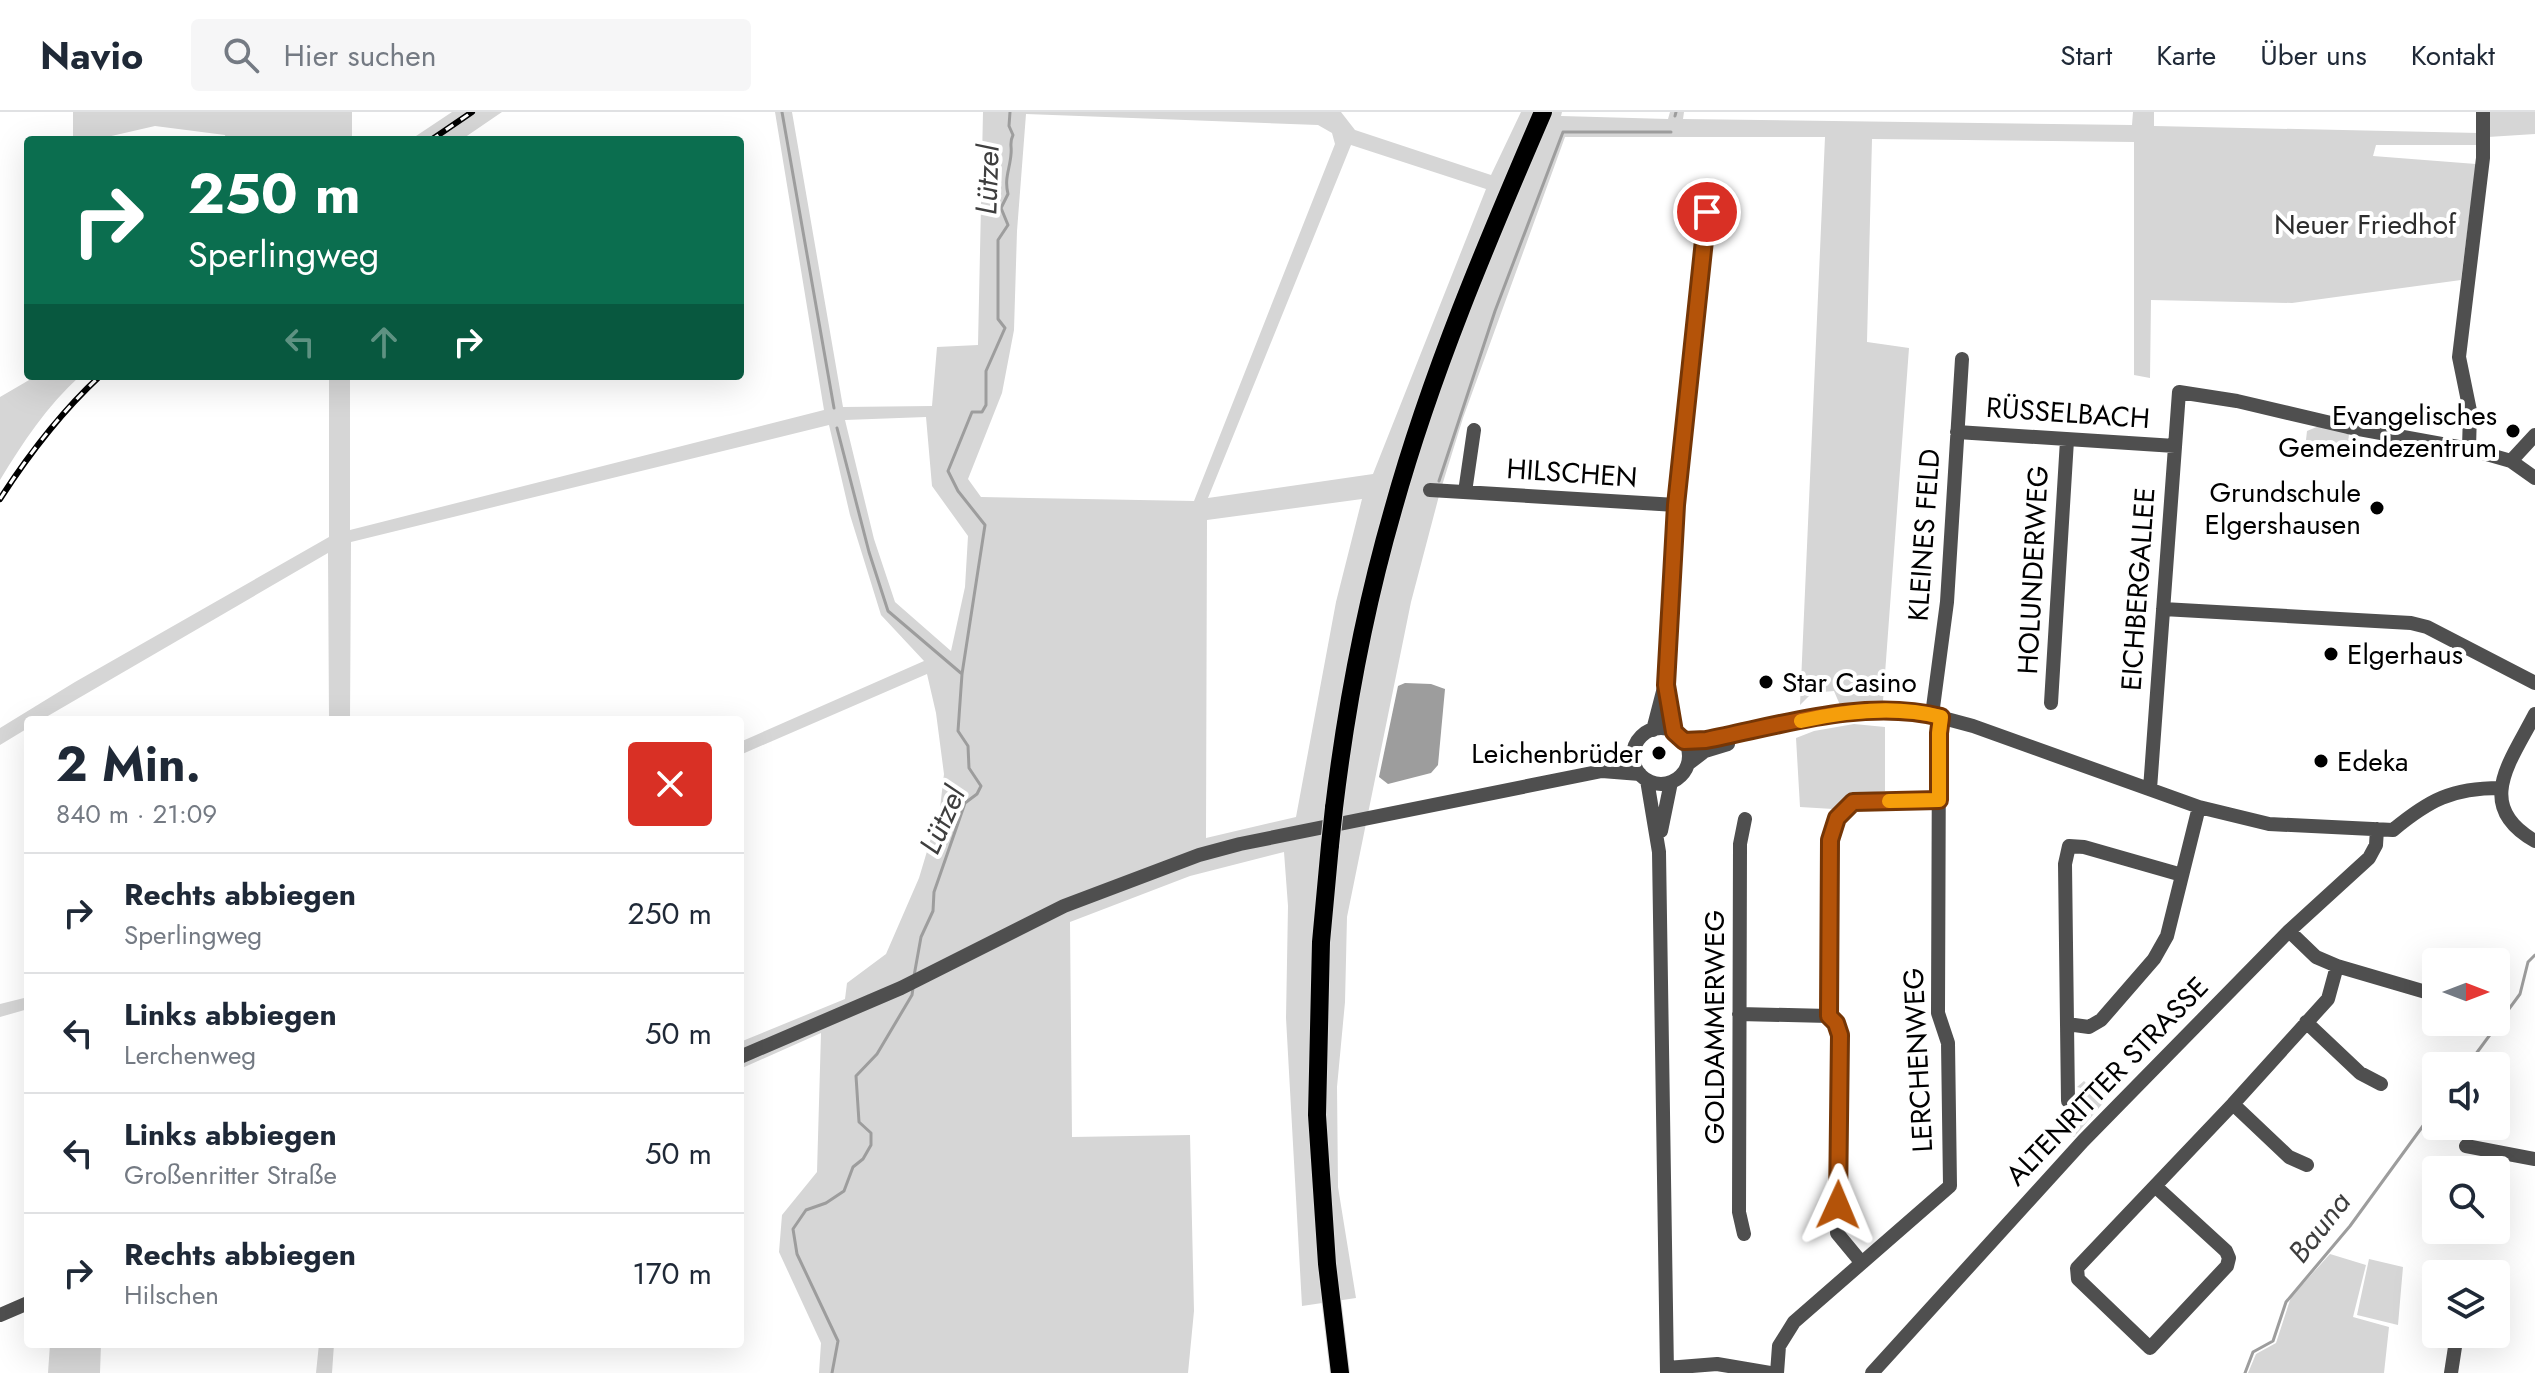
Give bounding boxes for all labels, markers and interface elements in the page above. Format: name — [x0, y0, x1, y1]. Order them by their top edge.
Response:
search box — [191, 19, 751, 91]
text: Navio — [40, 28, 143, 83]
icon: search — [219, 33, 263, 77]
text: Hier suchen — [283, 34, 437, 77]
text: Start — [2060, 35, 2112, 76]
text: Karte — [2156, 35, 2216, 76]
text: Über uns — [2260, 35, 2367, 76]
text: Kontakt — [2411, 35, 2495, 76]
water label: Lützel — [964, 143, 1010, 216]
text: 250 m — [188, 153, 361, 234]
icon: right — [56, 168, 160, 272]
pin — [1673, 178, 1741, 246]
icon: arrive — [1685, 190, 1729, 234]
park label: Neuer Friedhof — [2274, 204, 2457, 245]
text: Sperlingweg — [188, 228, 379, 280]
icon: left — [278, 320, 322, 364]
icon: ahead — [362, 320, 406, 364]
icon: right — [446, 320, 490, 364]
street label: RÜSSELBACH — [1985, 387, 2151, 439]
place label: Evangelisches Gemeindezentrum — [2278, 395, 2497, 468]
marker: Evangelisches Gemeindezentrum — [2504, 422, 2522, 440]
street label: KLEINES FELD — [1898, 447, 1950, 623]
street label: HILSCHEN — [1505, 448, 1639, 498]
street label: HOLUNDERWEG — [2007, 465, 2059, 675]
place label: Grundschule Elgershausen — [2205, 472, 2361, 545]
street label: EICHBERGALLEE — [2110, 486, 2166, 692]
marker: Grundschule Elgershausen — [2368, 499, 2386, 517]
place label: Elgerhaus — [2347, 634, 2463, 675]
marker: Elgerhaus — [2322, 645, 2340, 663]
place label: Star Casino — [1782, 662, 1917, 703]
marker: Star Casino — [1757, 673, 1775, 691]
text: 2 Min. — [56, 730, 201, 799]
place label: Leichenbrüder — [1471, 733, 1643, 774]
place label: Edeka — [2337, 741, 2409, 782]
button: close — [628, 742, 712, 826]
marker: Leichenbrüder — [1650, 744, 1668, 762]
marker: Edeka — [2312, 752, 2330, 770]
water label: Lützel — [908, 778, 976, 861]
text: 840 m · 21:09 — [56, 795, 217, 833]
text: Rechts abbiegen — [124, 873, 356, 916]
icon: right — [56, 891, 100, 935]
text: 250 m — [628, 892, 712, 935]
street label: GOLDAMMERWEG — [1694, 910, 1735, 1144]
text: Sperlingweg — [124, 916, 262, 954]
north arrow — [2422, 948, 2510, 1036]
map controls — [2422, 948, 2510, 1348]
street label: LERCHENWEG — [1893, 967, 1943, 1153]
street label: ALTENRITTER STRASSE — [1996, 967, 2218, 1195]
text: Links abbiegen — [124, 993, 337, 1036]
icon: left — [56, 1011, 100, 1055]
text: 50 m — [645, 1012, 712, 1055]
text: Lerchenweg — [124, 1036, 256, 1074]
button: sound — [2422, 1052, 2510, 1140]
text: Links abbiegen — [124, 1113, 337, 1156]
icon: left — [56, 1131, 100, 1175]
text: 50 m — [645, 1132, 712, 1175]
text: Großenritter Straße — [124, 1156, 337, 1194]
button: search — [2422, 1156, 2510, 1244]
position arrow — [1796, 1163, 1880, 1247]
water label: Bauna — [2277, 1182, 2361, 1272]
text: Rechts abbiegen — [124, 1233, 356, 1276]
icon: right — [56, 1251, 100, 1295]
text: 170 m — [632, 1252, 712, 1295]
button: layers — [2422, 1260, 2510, 1348]
text: Hilschen — [124, 1276, 219, 1314]

